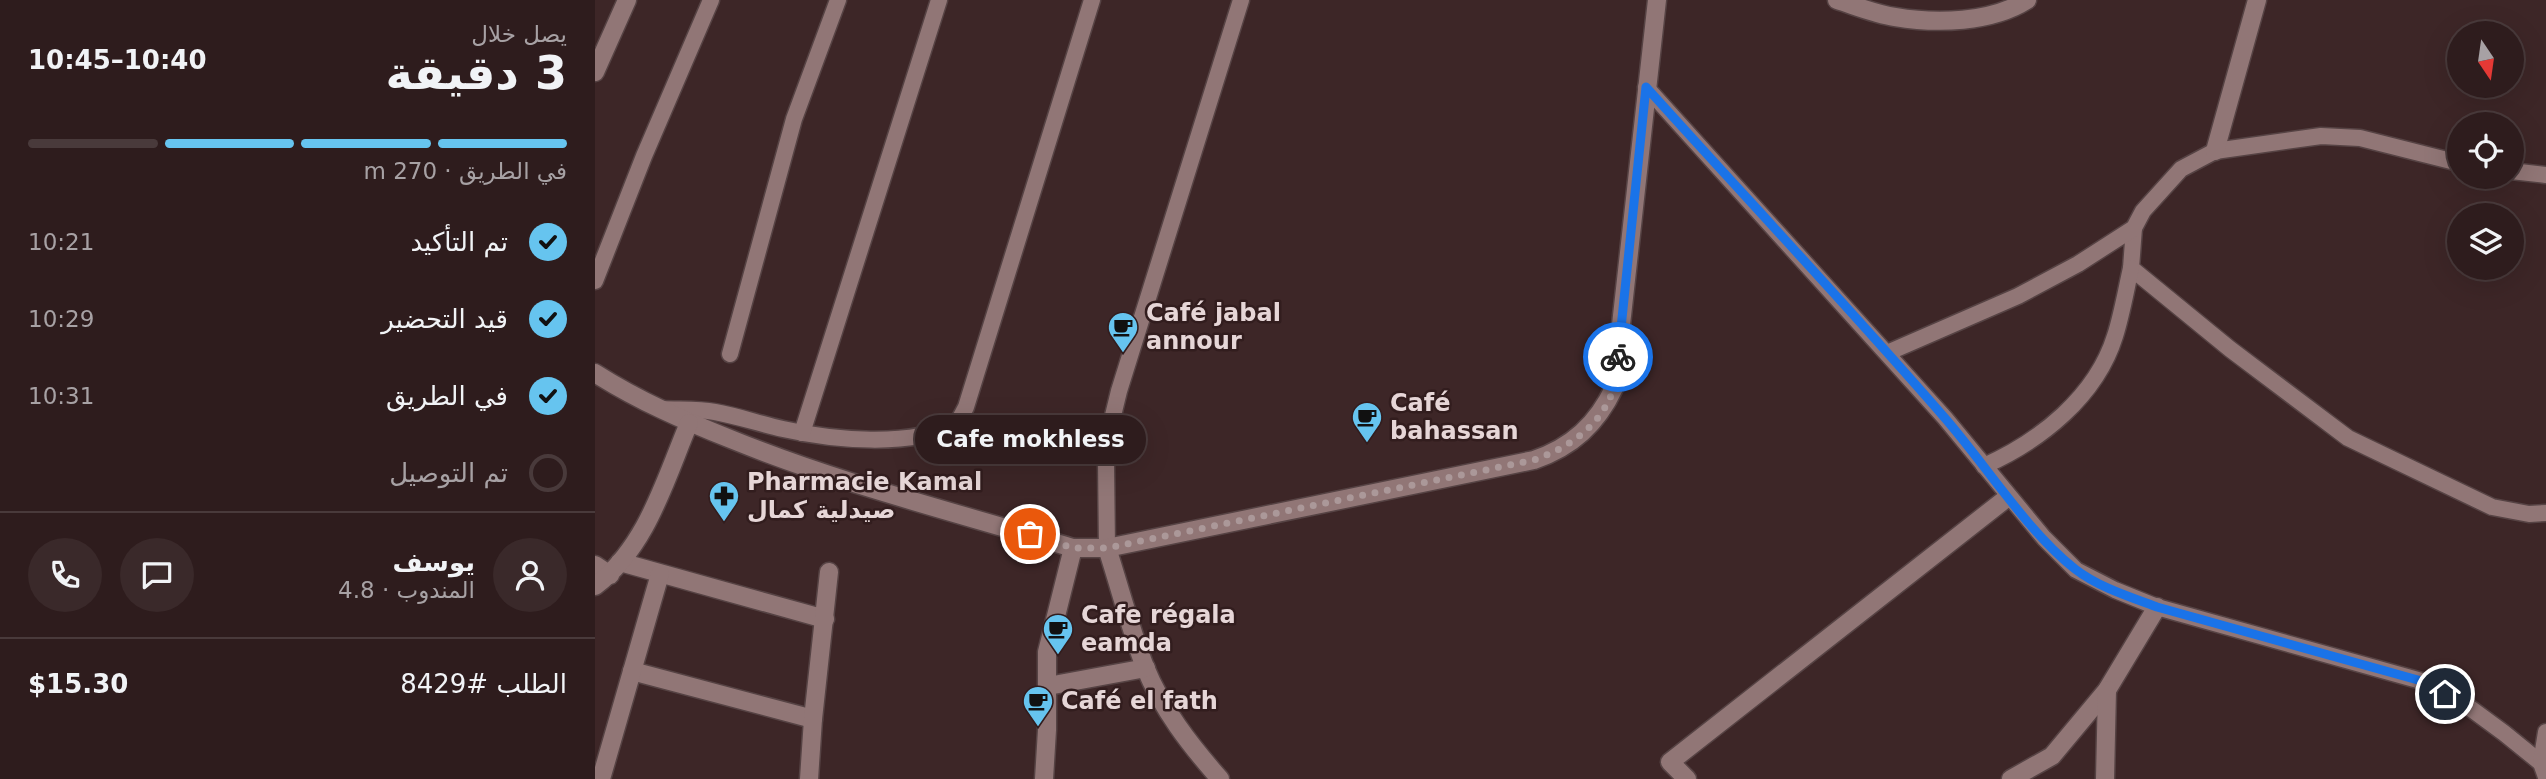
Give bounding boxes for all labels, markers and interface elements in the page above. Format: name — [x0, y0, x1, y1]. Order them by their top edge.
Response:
text: يصل خلال — [471, 21, 567, 47]
north arrow — [2447, 21, 2523, 98]
map controls — [2447, 21, 2524, 280]
text: 10:40–10:45 — [28, 45, 207, 75]
text: 3 دقيقة — [385, 46, 567, 100]
button: locate — [2447, 112, 2524, 189]
text: في الطريق · 270 m — [363, 158, 567, 184]
button: layers — [2447, 203, 2524, 280]
icon: check — [529, 223, 567, 261]
text: تم التأكيد — [410, 227, 508, 257]
text: 10:21 — [28, 229, 94, 255]
place label: Café jabal annour — [1146, 299, 1281, 355]
icon: check — [529, 300, 567, 338]
text: قيد التحضير — [381, 304, 508, 334]
text: 10:29 — [28, 306, 94, 332]
cafe icon: Café jabal annour — [1106, 310, 1140, 354]
courier — [1583, 322, 1653, 392]
icon: bike — [1599, 338, 1637, 376]
icon: check — [529, 377, 567, 415]
text: في الطريق — [386, 381, 508, 411]
text: 10:31 — [28, 383, 94, 409]
place label: Café bahassan — [1390, 389, 1519, 445]
cafe icon: Café bahassan — [1350, 400, 1384, 444]
callout: Cafe mokhless — [915, 415, 1145, 464]
text: Cafe mokhless — [936, 426, 1125, 452]
text: تم التوصيل — [389, 458, 508, 488]
place label: Pharmacie Kamal صيدلية كمال — [747, 468, 982, 524]
pharmacy icon: Pharmacie Kamal صيدلية كمال — [707, 479, 741, 523]
pin — [1000, 504, 1060, 564]
icon: bag — [1011, 515, 1049, 553]
button: phone — [28, 538, 102, 612]
button: chat — [120, 538, 194, 612]
button: person — [493, 538, 567, 612]
text: يوسف — [392, 547, 475, 577]
text: المندوب · 4.8 — [338, 577, 475, 603]
place label: Cafe régala eamda — [1081, 601, 1236, 657]
cafe icon: Cafe régala eamda — [1041, 612, 1075, 656]
pin — [2415, 664, 2475, 724]
text: $15.30 — [28, 669, 128, 699]
text: الطلب #8429 — [400, 669, 567, 699]
icon: home — [2426, 675, 2464, 713]
cafe icon: Café el fath — [1021, 684, 1055, 728]
place label: Café el fath — [1061, 687, 1218, 715]

